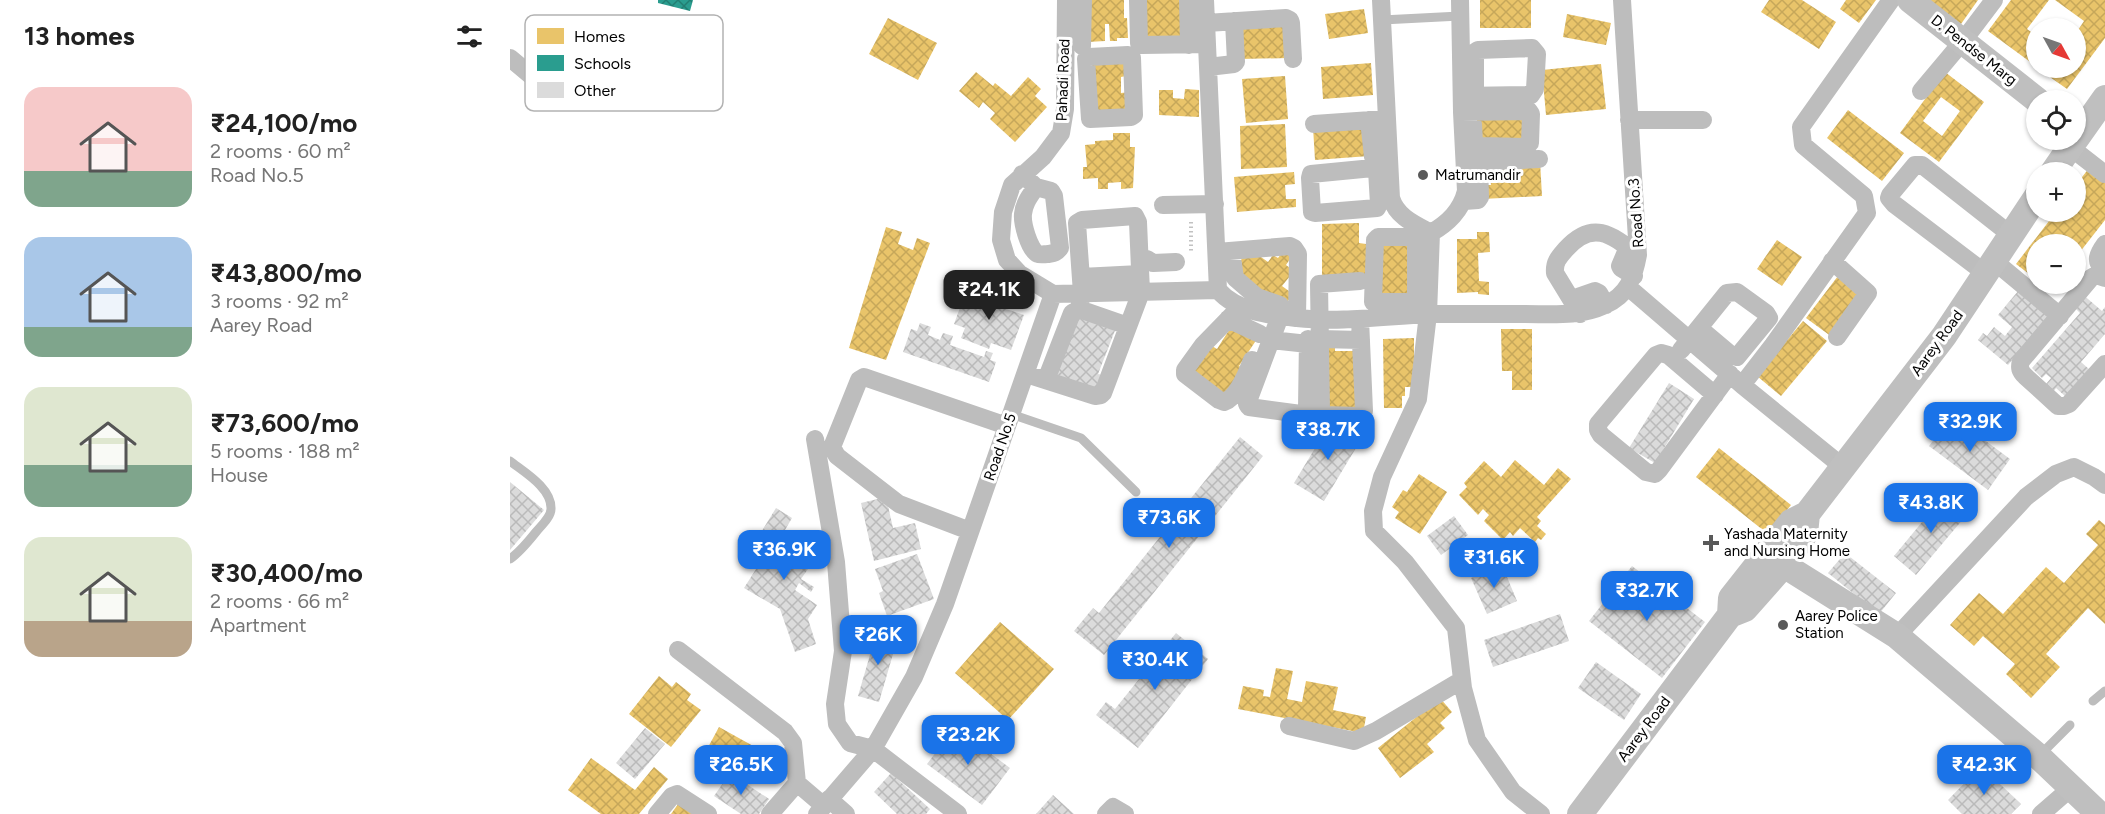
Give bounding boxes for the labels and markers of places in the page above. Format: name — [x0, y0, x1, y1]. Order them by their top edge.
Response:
place label: Matrumandir — [1435, 166, 1521, 184]
marker: Matrumandir — [1416, 168, 1430, 182]
pin: ₹24.1K — [940, 270, 1038, 321]
pin: ₹32.9K — [1921, 402, 2019, 453]
pin: ₹38.7K — [1279, 410, 1377, 461]
pin: ₹43.8K — [1882, 483, 1980, 534]
pin: ₹73.6K — [1120, 498, 1218, 549]
place label: Yashada Maternity and Nursing Home — [1724, 525, 1850, 560]
pin: ₹36.9K — [735, 530, 833, 581]
marker: Yashada Maternity and Nursing Home — [1702, 534, 1720, 552]
pin: ₹31.6K — [1445, 538, 1543, 589]
pin: ₹32.7K — [1598, 571, 1696, 622]
place label: Aarey Police Station — [1795, 607, 1878, 642]
pin: ₹26K — [842, 615, 914, 666]
marker: Aarey Police Station — [1776, 618, 1790, 632]
pin: ₹30.4K — [1106, 640, 1204, 691]
pin: ₹23.2K — [919, 715, 1017, 766]
pin: ₹26.5K — [692, 745, 790, 796]
pin: ₹42.3K — [1935, 745, 2033, 796]

